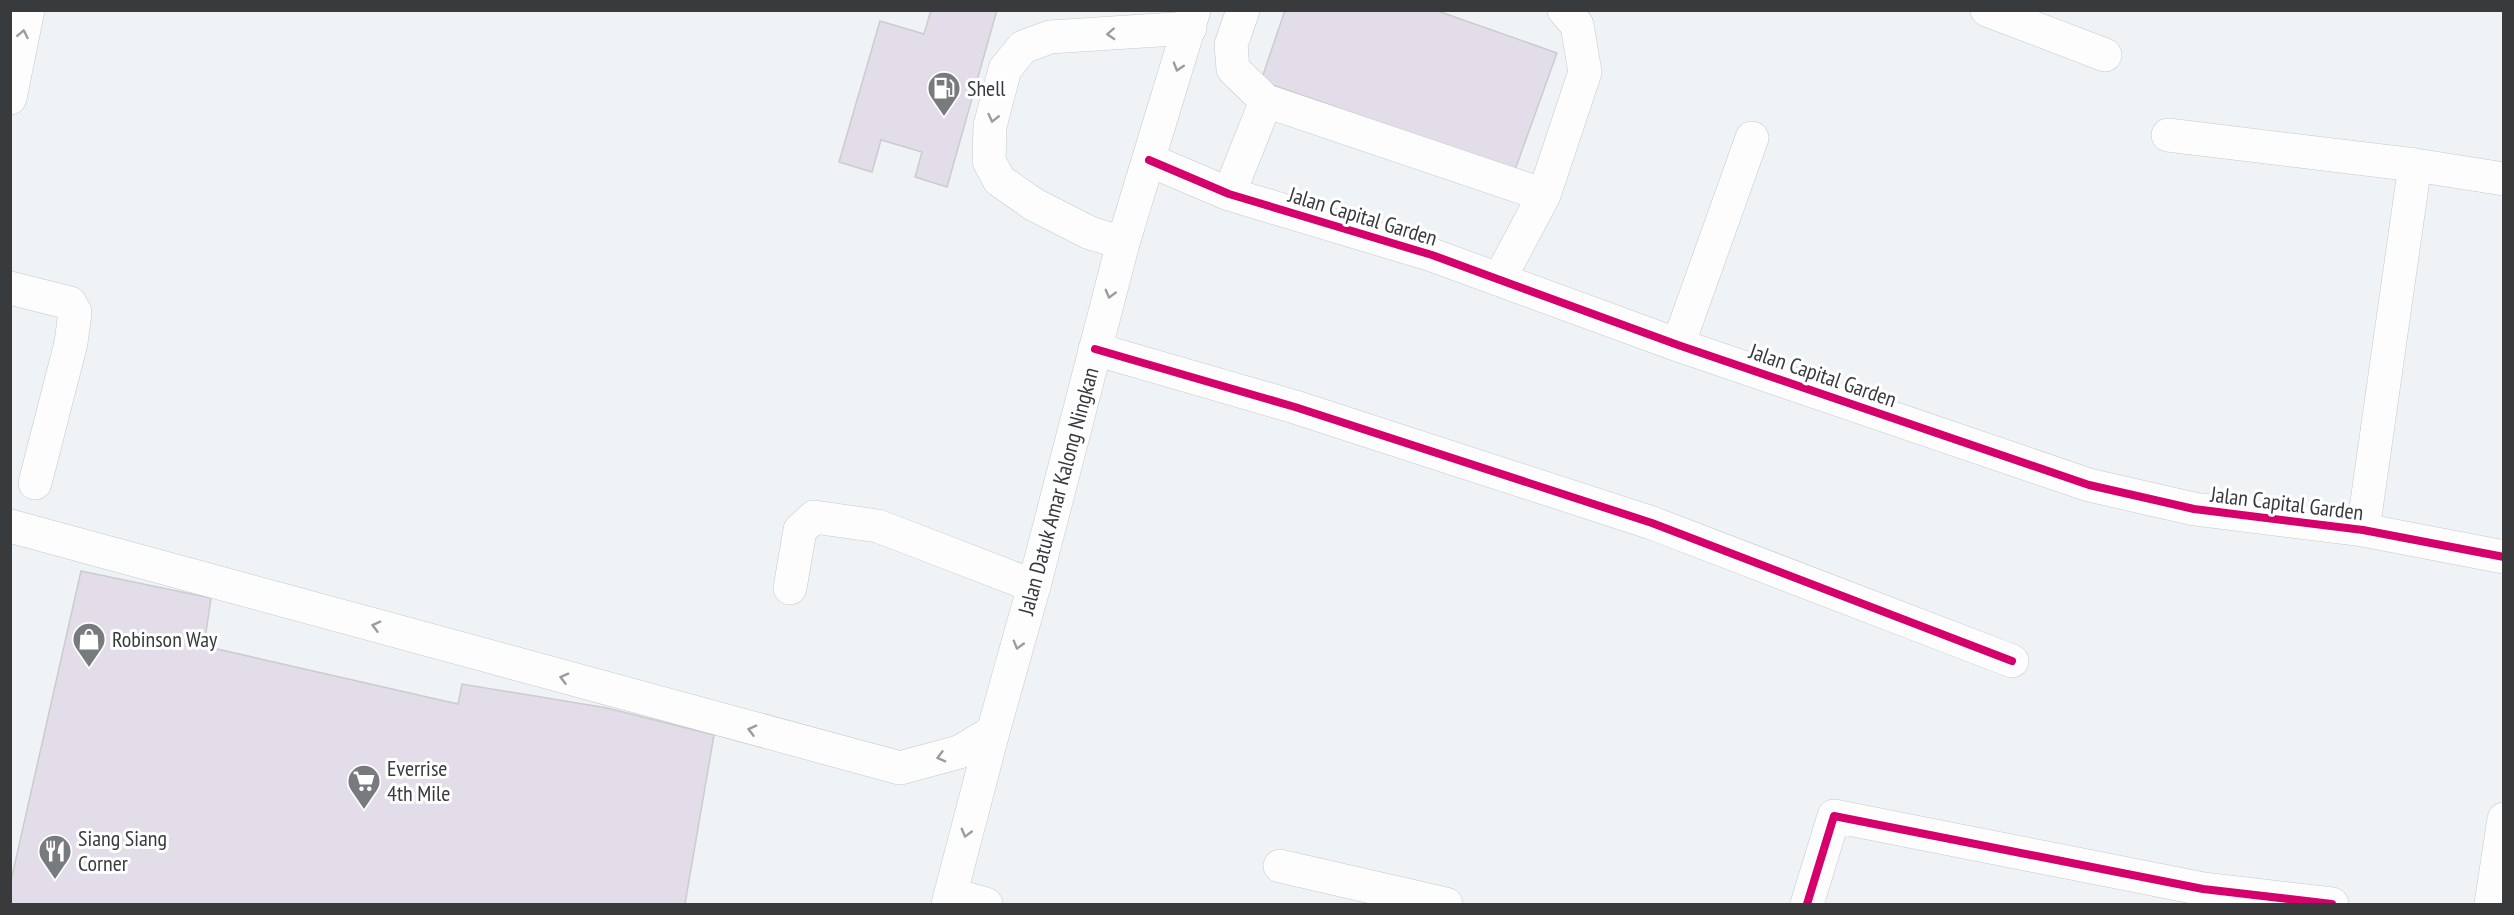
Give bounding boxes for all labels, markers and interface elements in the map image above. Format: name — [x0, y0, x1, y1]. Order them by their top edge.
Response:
one-way arrow — [1106, 28, 1115, 41]
one-way arrow — [16, 29, 29, 39]
one-way arrow — [1173, 61, 1185, 72]
fuel station icon: Shell — [926, 70, 962, 117]
place label: Shell — [967, 74, 1006, 102]
one-way arrow — [987, 113, 1000, 123]
street label: Jalan Capital Garden — [1284, 180, 1441, 252]
one-way arrow — [1105, 288, 1117, 299]
street label: Jalan Capital Garden — [1745, 336, 1900, 413]
street label: Jalan Datuk Amar Kalong Ningkan — [1011, 364, 1105, 619]
street label: Jalan Capital Garden — [2208, 480, 2365, 526]
shop icon: Robinson Way — [71, 621, 107, 668]
one-way arrow — [371, 621, 382, 633]
place label: Robinson Way — [112, 625, 218, 653]
one-way arrow — [1012, 640, 1025, 650]
one-way arrow — [559, 673, 570, 685]
one-way arrow — [747, 724, 757, 737]
one-way arrow — [936, 750, 946, 763]
place label: Everrise 4th Mile — [387, 754, 450, 807]
supermarket icon: Everrise 4th Mile — [346, 763, 382, 810]
place label: Siang Siang Corner — [78, 824, 167, 877]
one-way arrow — [961, 828, 974, 838]
restaurant icon: Siang Siang Corner — [37, 833, 73, 880]

